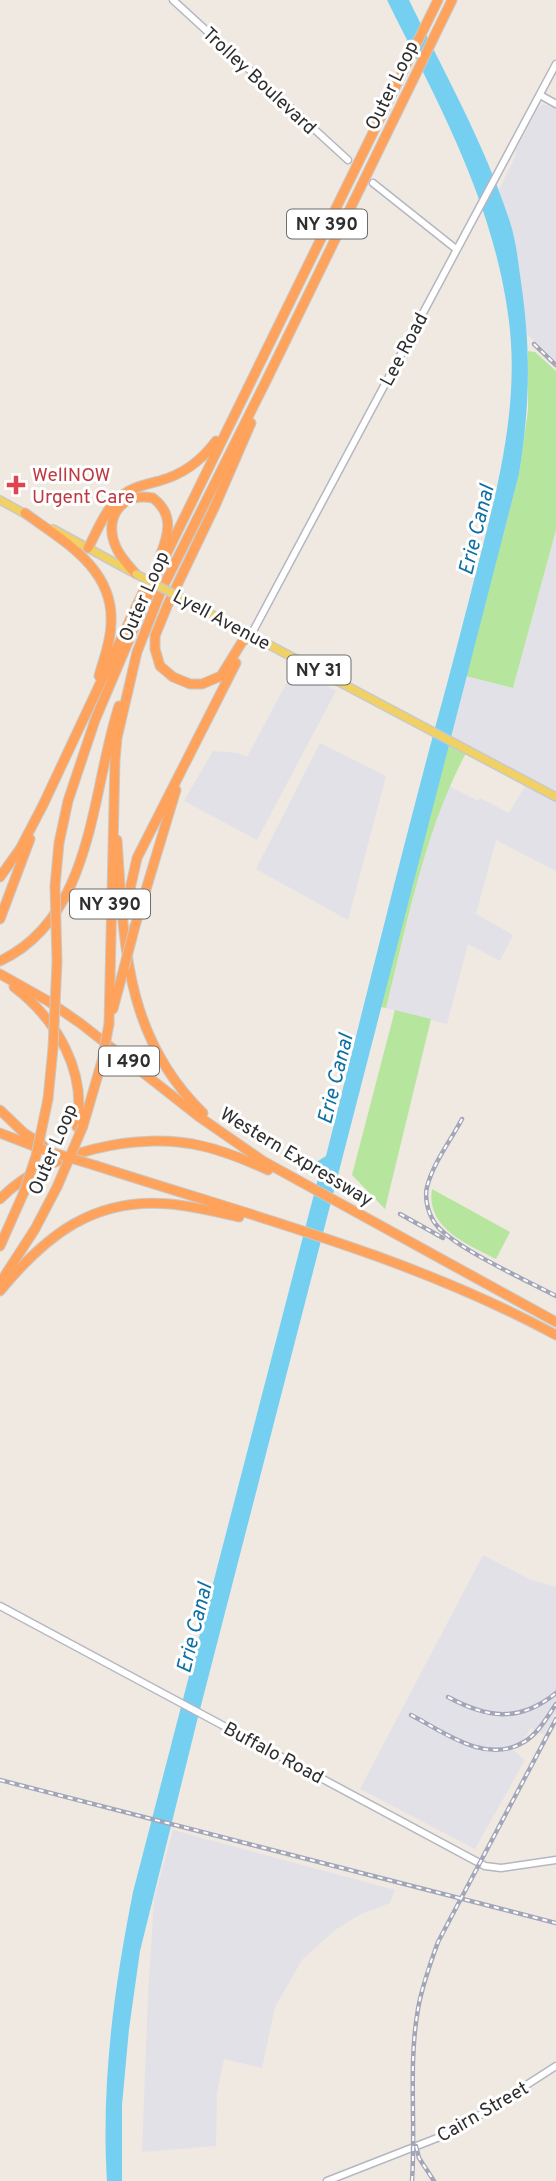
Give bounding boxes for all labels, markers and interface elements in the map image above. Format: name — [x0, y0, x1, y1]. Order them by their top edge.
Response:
street label: Trolley Boulevard — [197, 22, 321, 140]
street label: Outer Loop — [361, 37, 425, 135]
road number: NY 390 — [287, 210, 367, 238]
street label: Lee Road — [375, 309, 434, 391]
place label: WellNOW Urgent Care — [32, 464, 135, 510]
marker: WellNOW Urgent Care — [6, 475, 26, 495]
water label: Erie Canal — [453, 481, 502, 578]
street label: Outer Loop — [114, 548, 175, 646]
street label: Lyell Avenue — [168, 585, 274, 657]
road number: NY 31 — [288, 656, 350, 684]
road number: NY 390 — [70, 890, 150, 918]
water label: Erie Canal — [312, 1030, 361, 1127]
road number: I 490 — [99, 1046, 159, 1076]
street label: Outer Loop — [24, 1101, 84, 1199]
street label: Western Expressway — [215, 1103, 377, 1213]
water label: Erie Canal — [171, 1579, 220, 1676]
street label: Buffalo Road — [219, 1717, 327, 1790]
street label: Cairn Street — [433, 2077, 533, 2149]

